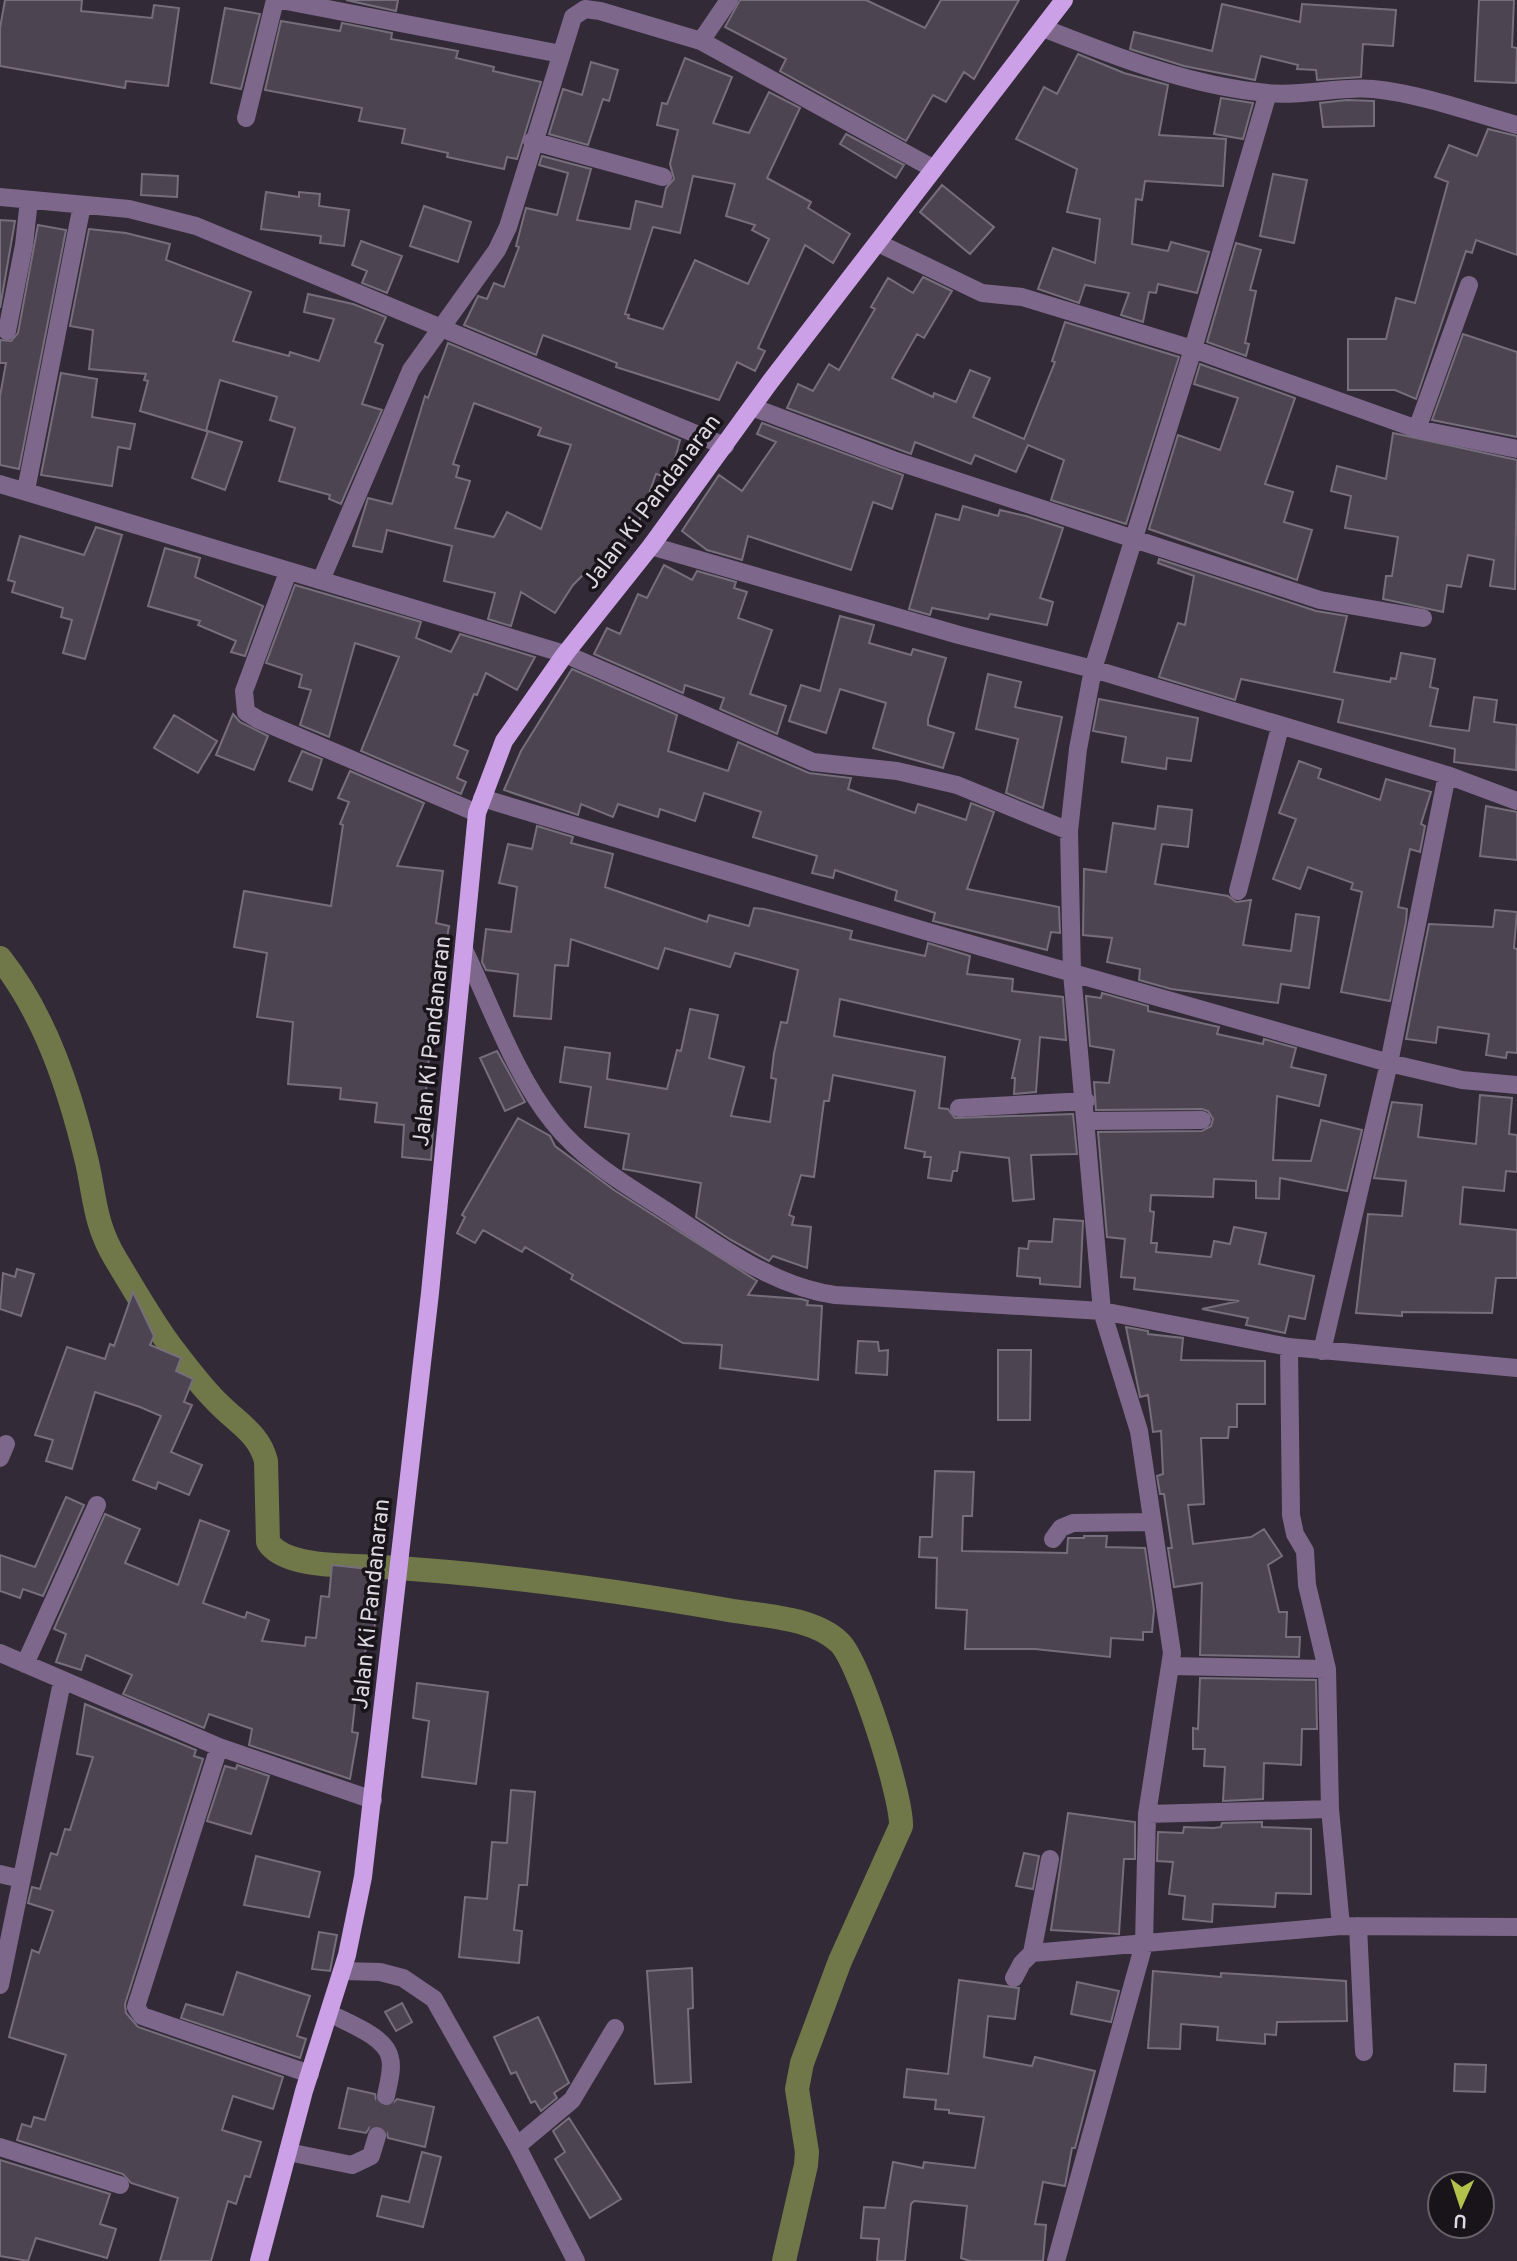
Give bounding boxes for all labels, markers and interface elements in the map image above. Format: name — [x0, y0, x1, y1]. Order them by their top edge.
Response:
street label: Jalan Ki Pandanaran — [578, 409, 728, 596]
street label: Jalan Ki Pandanaran — [408, 934, 459, 1148]
street label: Jalan Ki Pandanaran — [347, 1497, 398, 1711]
north arrow — [1426, 2170, 1496, 2240]
text: U — [1453, 2208, 1468, 2232]

